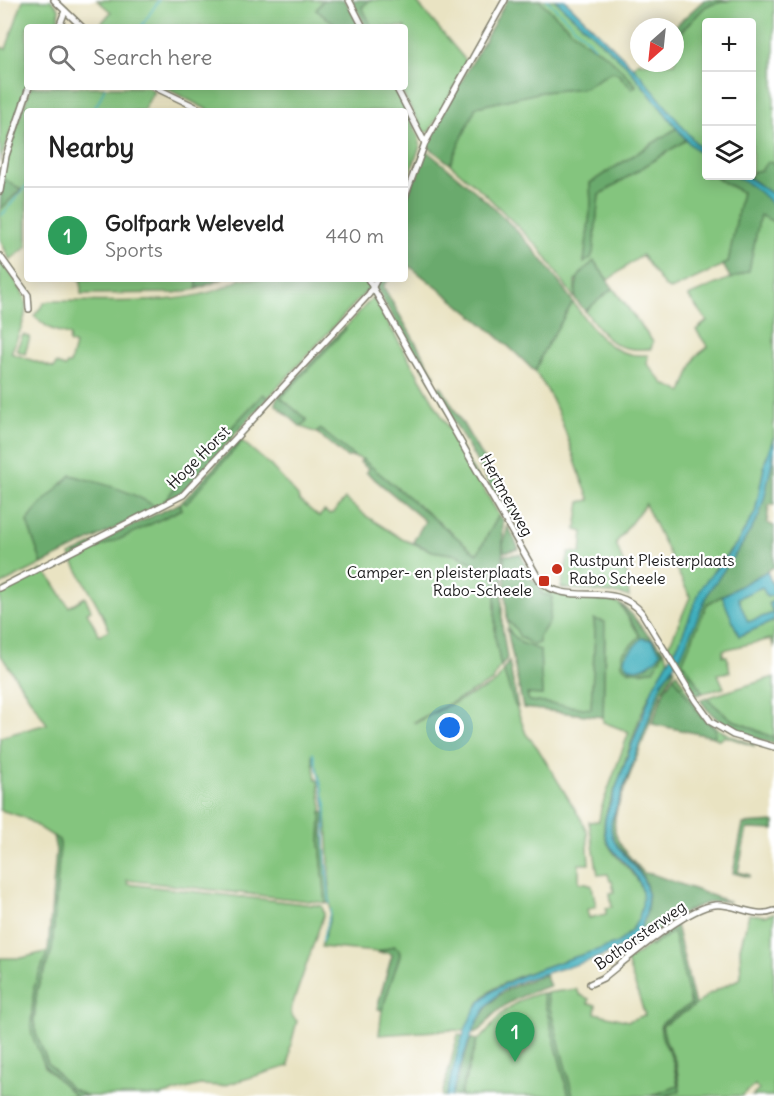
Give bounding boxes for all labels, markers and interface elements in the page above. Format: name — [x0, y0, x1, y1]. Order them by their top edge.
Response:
north arrow — [630, 18, 684, 72]
map controls — [702, 18, 756, 180]
button: + — [702, 18, 756, 72]
search box — [24, 24, 408, 90]
icon: search — [45, 41, 78, 74]
text: Search here — [93, 43, 212, 71]
button: − — [702, 72, 756, 126]
button: layers — [702, 126, 756, 180]
text: Nearby — [48, 131, 134, 164]
text: Golfpark Weleveld — [105, 209, 284, 237]
text: 1 — [64, 223, 71, 248]
text: 440 m — [325, 223, 384, 248]
text: Sports — [105, 237, 163, 262]
street label: Hoge Horst — [162, 421, 234, 493]
street label: Hertmerweg — [476, 450, 538, 540]
place label: Rustpunt Pleisterplaats Rabo Scheele — [569, 550, 735, 588]
place label: Camper- en pleisterplaats Rabo-Scheele — [347, 562, 532, 600]
marker: Rustpunt Pleisterplaats Rabo Scheele — [550, 562, 564, 576]
marker: Camper- en pleisterplaats Rabo-Scheele — [537, 574, 551, 588]
your location — [435, 713, 464, 742]
street label: Bothorsterweg — [590, 896, 690, 974]
pin: 1 — [496, 1012, 534, 1062]

